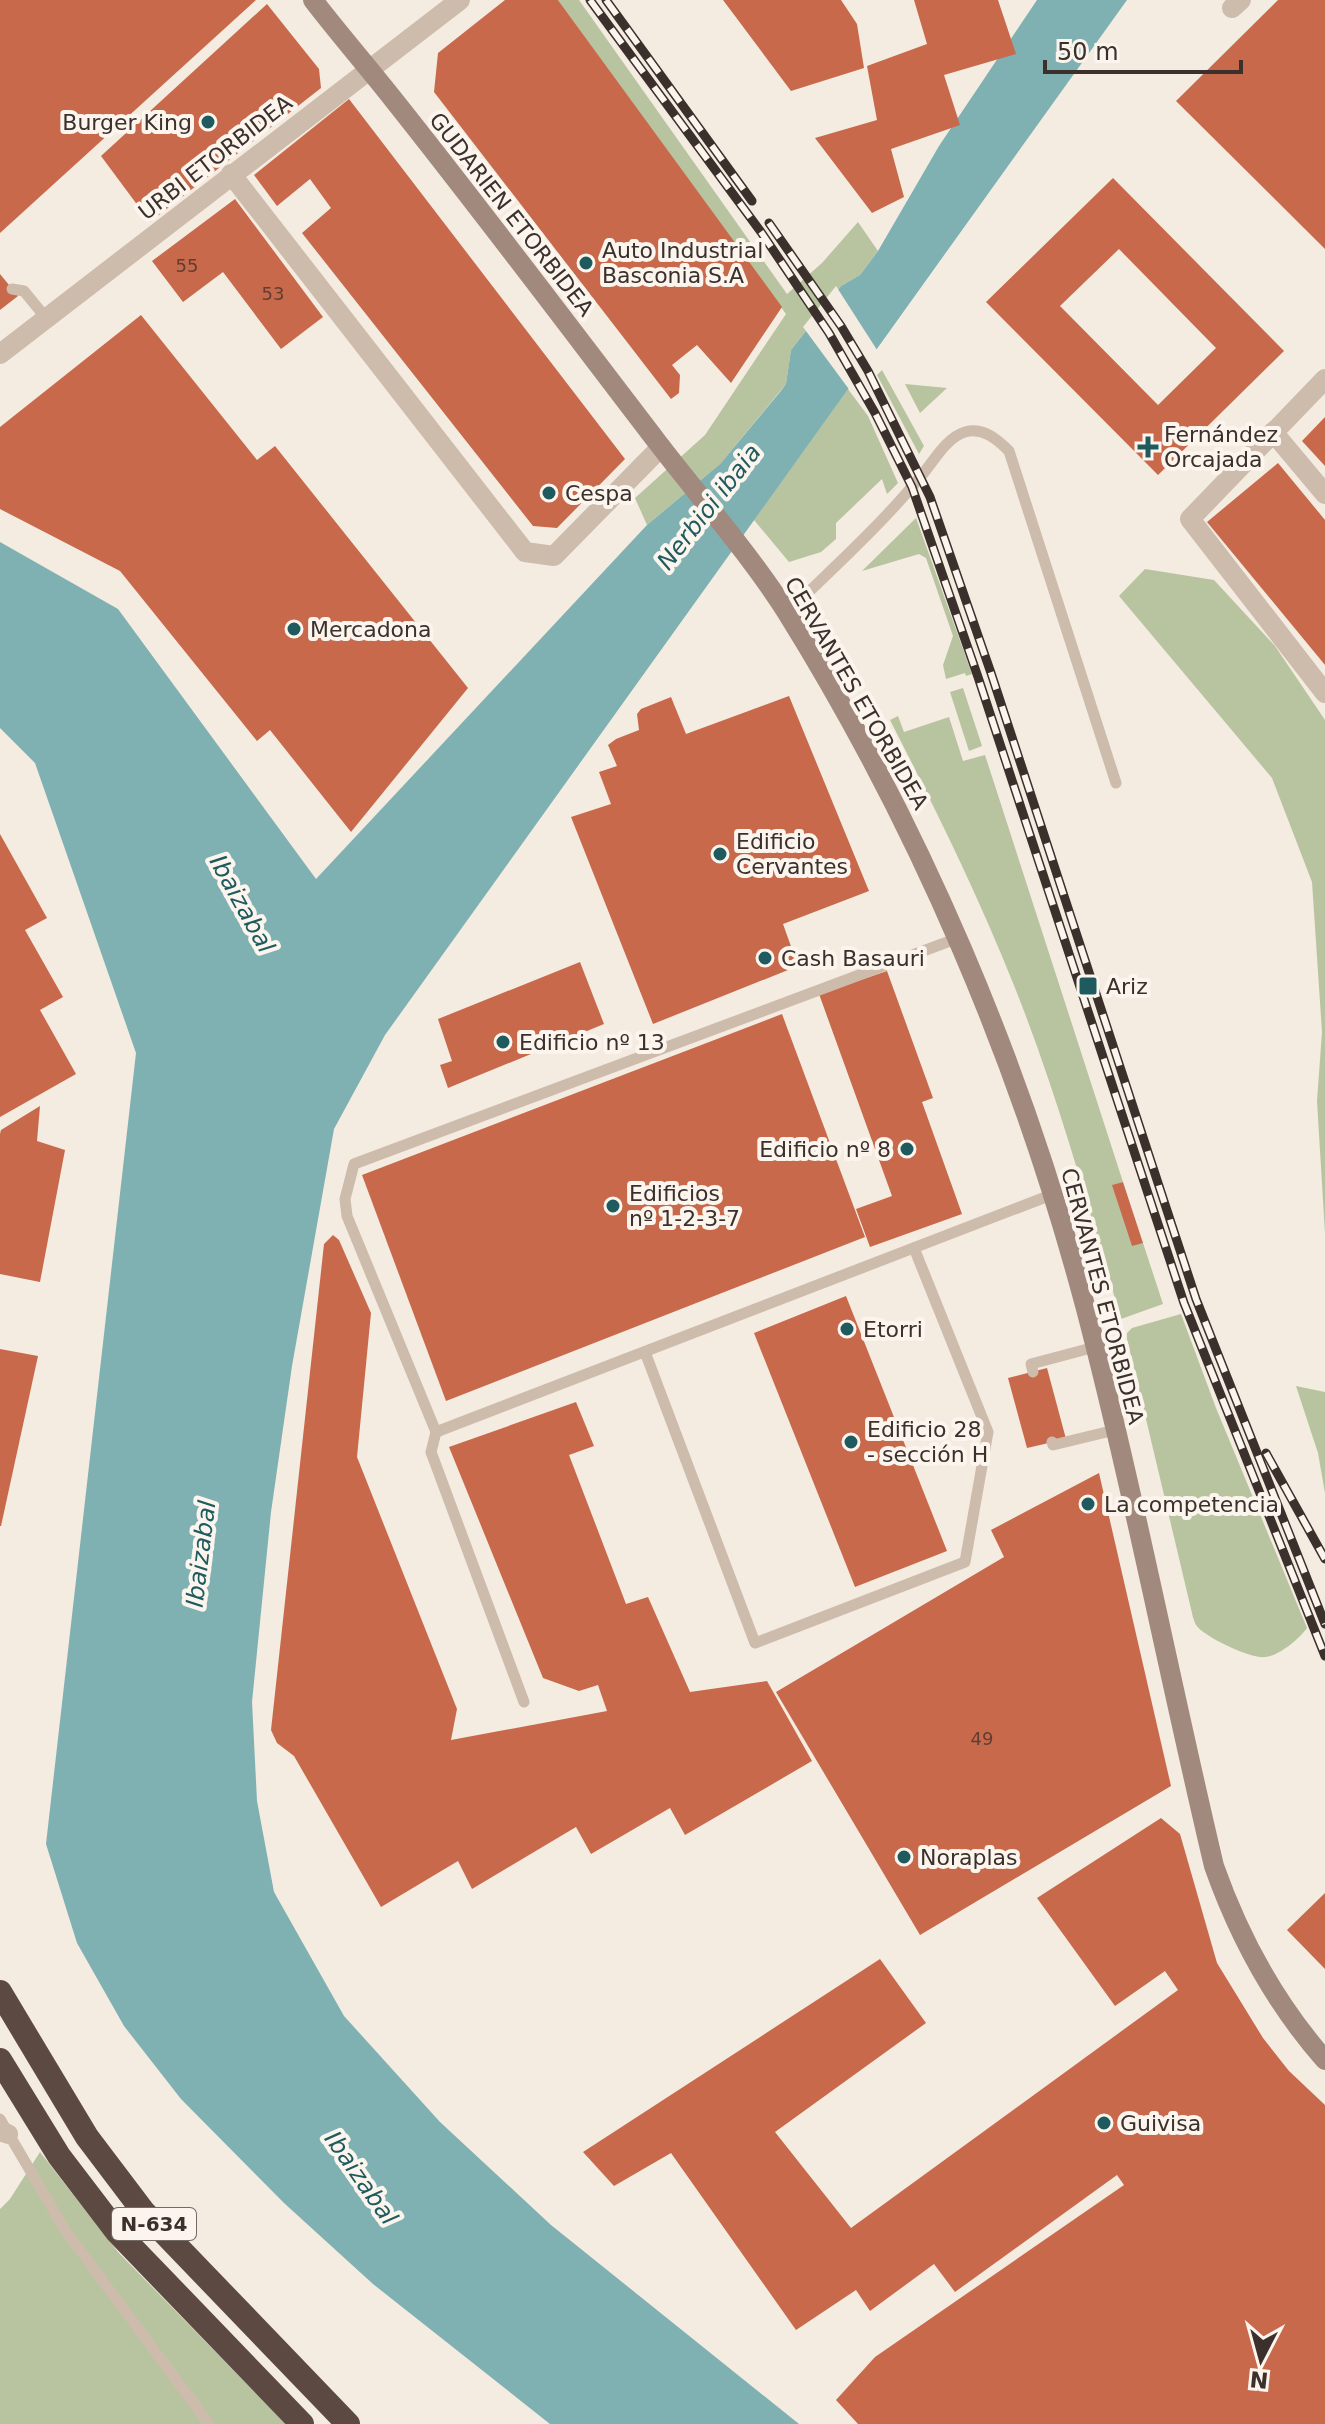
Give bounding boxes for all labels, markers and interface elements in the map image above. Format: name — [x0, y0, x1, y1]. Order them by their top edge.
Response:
scale bar — [1045, 24, 1241, 74]
text: 50 m — [1057, 38, 1119, 66]
street label: URBI ETORBIDEA — [134, 90, 297, 225]
street label: GUDARIEN ETORBIDEA — [424, 108, 599, 321]
place label: Burger King — [62, 110, 192, 135]
marker: Burger King — [199, 113, 217, 131]
place label: Auto Industrial Basconia S.A — [602, 238, 763, 288]
marker: Auto Industrial Basconia S.A — [577, 254, 595, 272]
house number: 55 — [176, 255, 198, 276]
house number: 53 — [262, 283, 284, 304]
place label: Fernández Orcajada — [1164, 422, 1278, 472]
marker: Fernández Orcajada — [1139, 438, 1157, 456]
water label: Nerbioi ibaia — [651, 439, 767, 575]
place label: Cespa — [565, 481, 633, 506]
marker: Cespa — [540, 484, 558, 502]
street label: CERVANTES ETORBIDEA — [780, 573, 933, 814]
place label: Mercadona — [310, 617, 432, 642]
marker: Mercadona — [285, 620, 303, 638]
place label: Edificio Cervantes — [736, 829, 848, 879]
marker: Edificio Cervantes — [711, 845, 729, 863]
water label: Ibaizabal — [204, 850, 280, 958]
place label: Cash Basauri — [781, 946, 925, 971]
marker: Cash Basauri — [756, 949, 774, 967]
place label: Ariz — [1106, 974, 1148, 999]
marker: Ariz — [1077, 975, 1099, 997]
place label: Edificio nº 13 — [519, 1030, 665, 1055]
marker: Edificio nº 13 — [494, 1033, 512, 1051]
place label: Edificio nº 8 — [759, 1137, 891, 1162]
marker: Edificio nº 8 — [898, 1140, 916, 1158]
street label: CERVANTES ETORBIDEA — [1056, 1165, 1149, 1427]
place label: Edificios nº 1-2-3-7 — [629, 1181, 740, 1231]
marker: Edificios nº 1-2-3-7 — [604, 1197, 622, 1215]
place label: Etorri — [863, 1317, 923, 1342]
marker: Etorri — [838, 1320, 856, 1338]
place label: Edificio 28 - sección H — [867, 1417, 988, 1467]
marker: Edificio 28 - sección H — [842, 1433, 860, 1451]
place label: La competencia — [1104, 1492, 1279, 1517]
marker: La competencia — [1079, 1495, 1097, 1513]
water label: Ibaizabal — [181, 1499, 221, 1609]
house number: 49 — [971, 1728, 993, 1749]
place label: Noraplas — [920, 1845, 1017, 1870]
marker: Noraplas — [895, 1848, 913, 1866]
place label: Guivisa — [1120, 2111, 1201, 2136]
marker: Guivisa — [1095, 2114, 1113, 2132]
water label: Ibaizabal — [319, 2126, 404, 2230]
road number: N-634 — [112, 2208, 196, 2240]
north arrow — [1221, 2320, 1301, 2400]
text: N — [1248, 2366, 1269, 2393]

